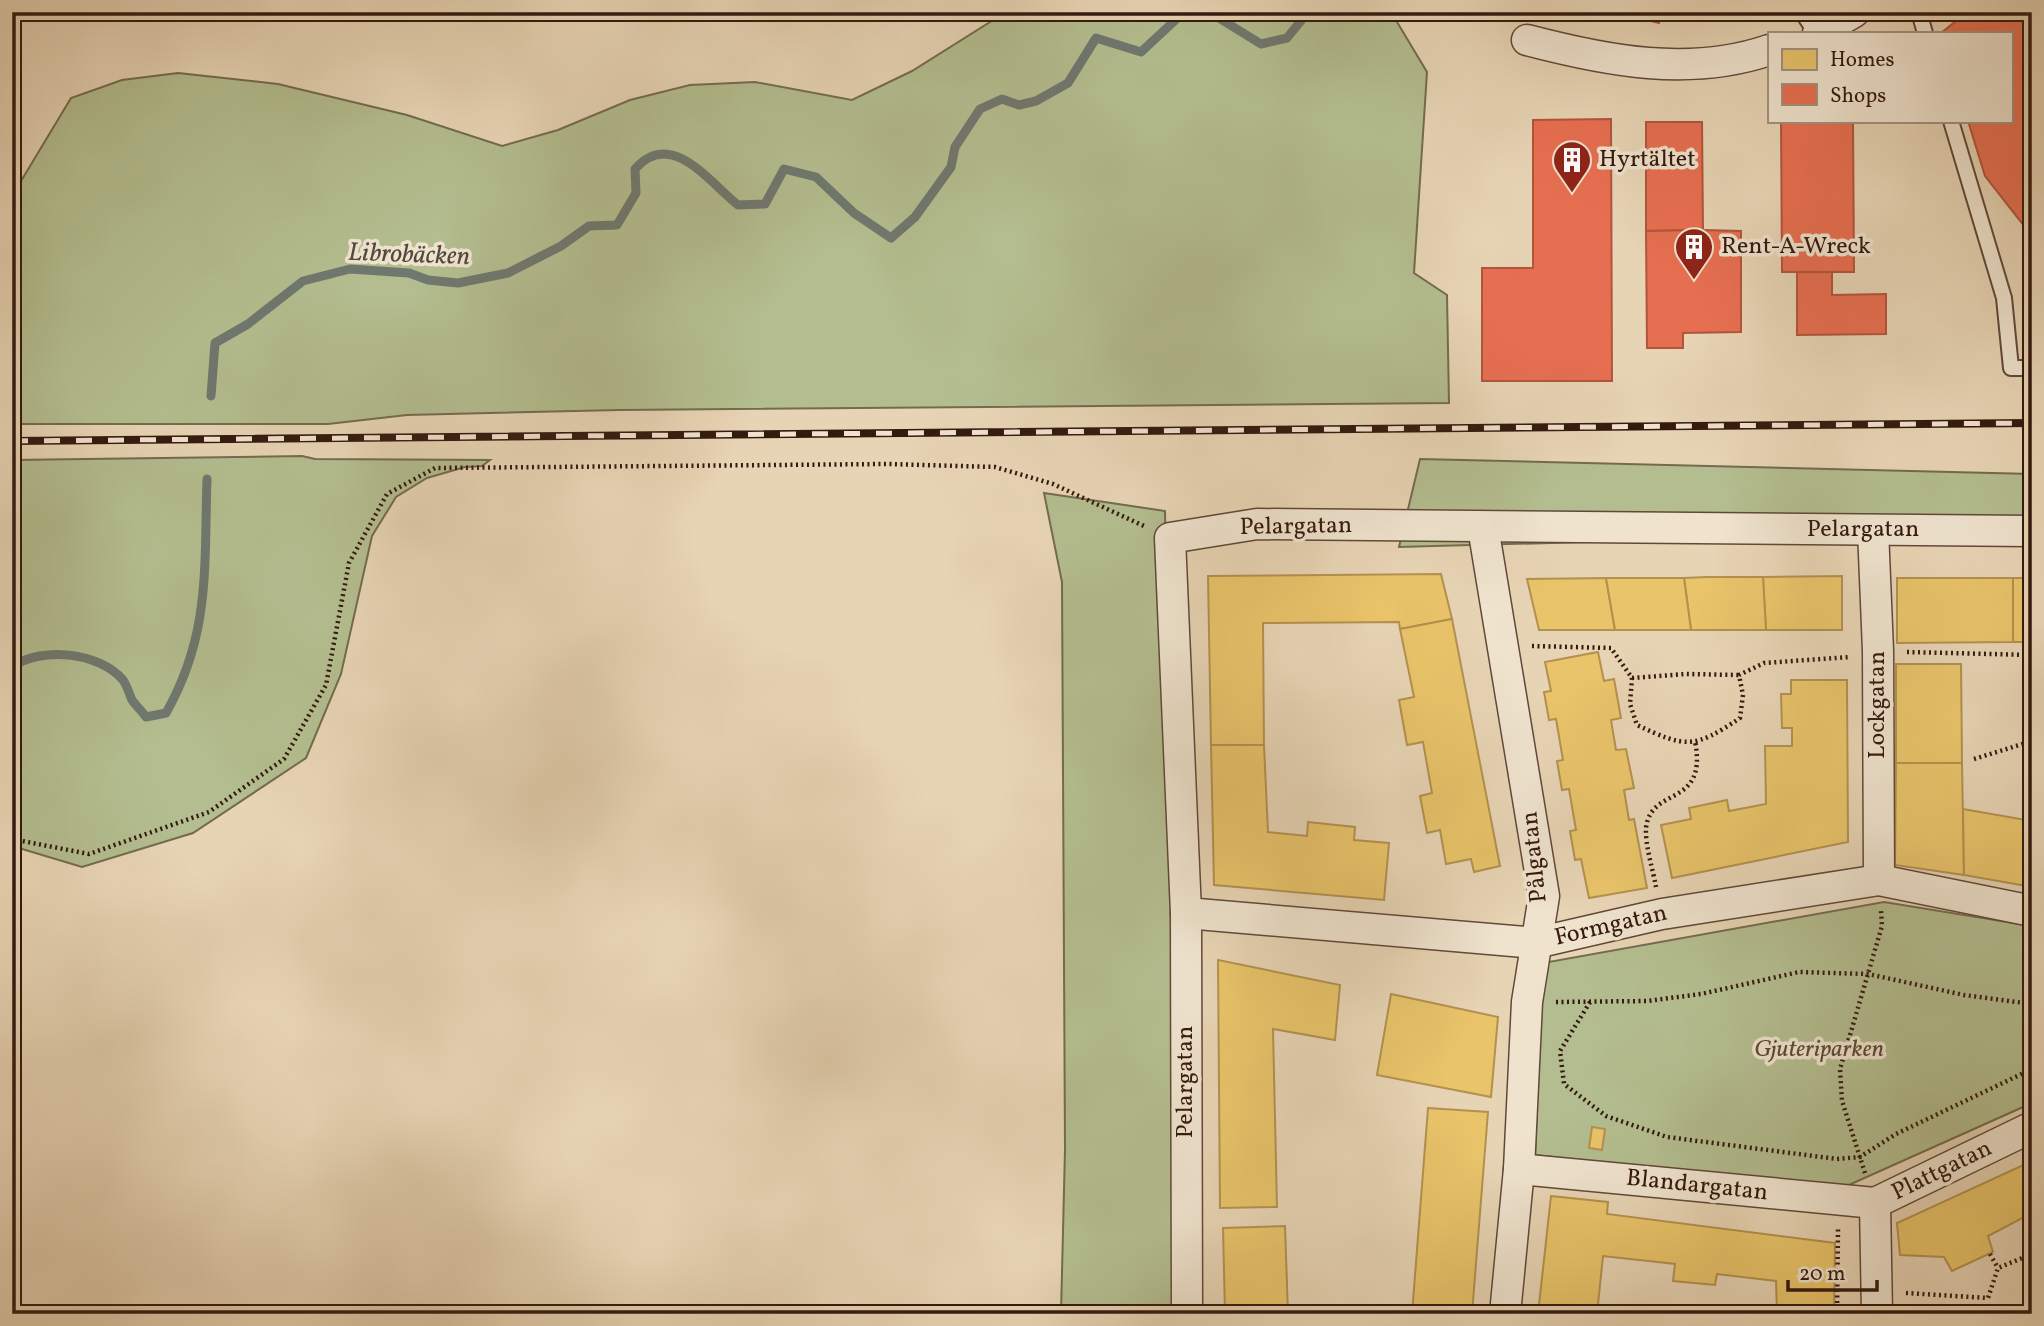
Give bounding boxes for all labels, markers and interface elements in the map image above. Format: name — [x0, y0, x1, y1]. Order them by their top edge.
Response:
legend — [1768, 32, 2012, 122]
text: Homes — [1830, 46, 1895, 75]
text: Shops — [1830, 82, 1886, 111]
building icon: Hyrtältet — [1551, 139, 1593, 194]
place label: Hyrtältet — [1599, 143, 1696, 177]
building icon: Rent-A-Wreck — [1673, 226, 1715, 281]
place label: Rent-A-Wreck — [1721, 230, 1871, 264]
water label: Librobäcken — [347, 235, 471, 275]
street label: Pelargatan — [1239, 509, 1353, 545]
street label: Pelargatan — [1807, 513, 1919, 547]
street label: Lockgatan — [1861, 651, 1895, 759]
street label: Pålgatan — [1513, 810, 1557, 904]
street label: Formgatan — [1551, 897, 1671, 955]
street label: Pelargatan — [1169, 1026, 1203, 1138]
park label: Gjuteriparken — [1754, 1033, 1884, 1067]
street label: Plattgatan — [1886, 1132, 1998, 1210]
street label: Blandargatan — [1624, 1162, 1770, 1210]
scale bar — [1788, 1249, 1878, 1293]
text: 20 m — [1799, 1260, 1845, 1289]

